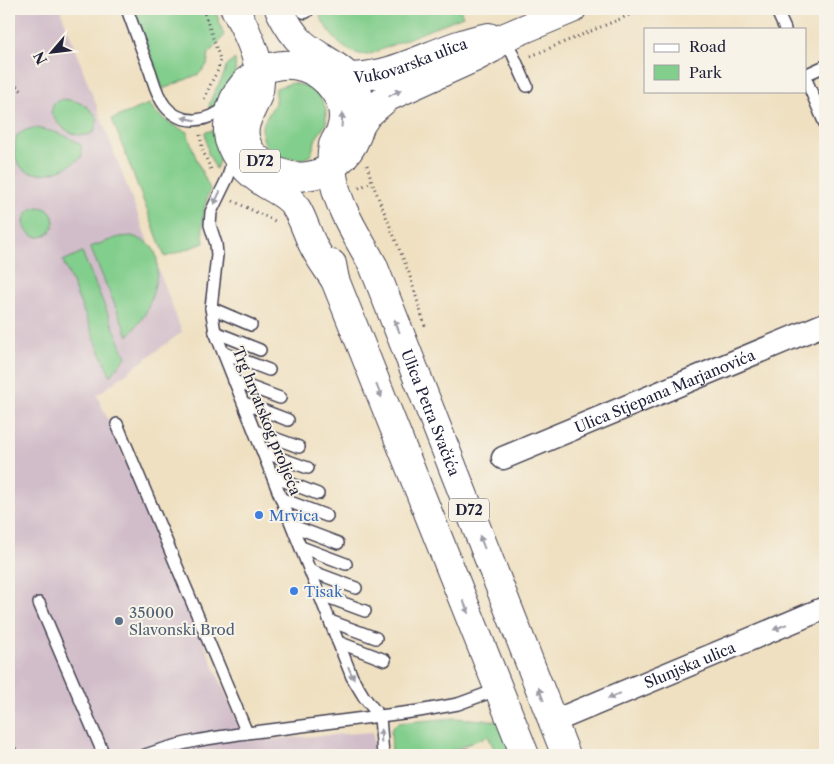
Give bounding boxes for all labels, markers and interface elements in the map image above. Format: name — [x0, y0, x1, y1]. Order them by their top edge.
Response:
north arrow — [28, 28, 78, 78]
legend — [644, 28, 806, 92]
street label: Vukovarska ulica — [352, 33, 469, 87]
text: Road — [689, 37, 726, 56]
text: N — [30, 49, 51, 68]
text: Park — [689, 63, 723, 82]
one-way arrow — [388, 89, 402, 97]
one-way arrow — [338, 112, 346, 128]
one-way arrow — [182, 115, 197, 123]
road number: D72 — [240, 150, 280, 172]
one-way arrow — [213, 191, 221, 205]
one-way arrow — [392, 319, 400, 333]
street label: Trg hrvatskog proljeća — [229, 344, 306, 498]
street label: Ulica Stjepana Marjanovića — [571, 345, 758, 437]
street label: Ulica Petra Svačića — [398, 346, 465, 478]
one-way arrow — [376, 383, 384, 398]
road number: D72 — [449, 498, 489, 522]
place label: Mrvica — [269, 506, 319, 525]
marker: Mrvica — [253, 509, 265, 521]
one-way arrow — [477, 535, 485, 550]
place label: Tisak — [304, 582, 344, 601]
marker: Tisak — [288, 585, 300, 597]
one-way arrow — [462, 599, 470, 614]
place label: 35000 Slavonski Brod — [129, 603, 235, 639]
marker: 35000 Slavonski Brod — [113, 615, 125, 627]
one-way arrow — [773, 623, 787, 631]
street label: Slunjska ulica — [641, 637, 738, 692]
one-way arrow — [347, 666, 355, 680]
one-way arrow — [537, 686, 545, 701]
one-way arrow — [606, 692, 621, 700]
one-way arrow — [377, 728, 385, 744]

